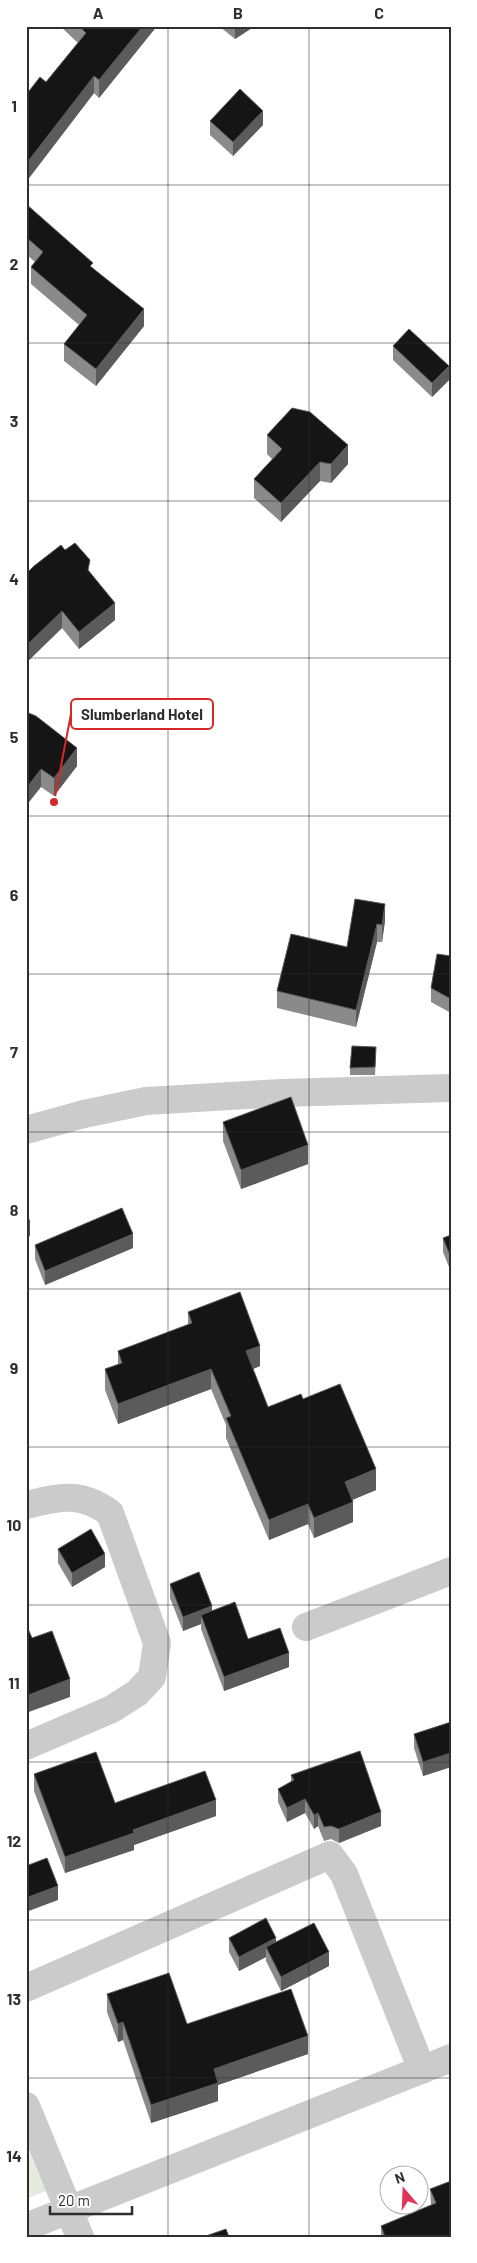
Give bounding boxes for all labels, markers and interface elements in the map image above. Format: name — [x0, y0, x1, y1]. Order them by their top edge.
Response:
text: A — [93, 3, 104, 22]
text: B — [233, 3, 243, 22]
text: C — [374, 3, 384, 22]
text: 1 — [11, 96, 17, 115]
text: 2 — [10, 254, 19, 273]
text: 3 — [10, 411, 18, 430]
text: 4 — [9, 569, 19, 588]
callout: Slumberland Hotel — [71, 699, 213, 729]
text: Slumberland Hotel — [81, 705, 203, 723]
text: 5 — [10, 727, 19, 746]
text: 6 — [10, 885, 19, 904]
text: 7 — [10, 1042, 18, 1061]
text: 8 — [10, 1200, 19, 1219]
text: 9 — [10, 1358, 18, 1377]
text: 10 — [7, 1515, 21, 1534]
text: 11 — [8, 1673, 20, 1692]
text: 12 — [7, 1831, 21, 1850]
text: 13 — [7, 1989, 21, 2008]
text: 14 — [6, 2146, 22, 2165]
north arrow — [380, 2166, 430, 2216]
text: N — [392, 2168, 407, 2187]
scale bar — [50, 2183, 132, 2215]
text: 20 m — [58, 2191, 90, 2209]

